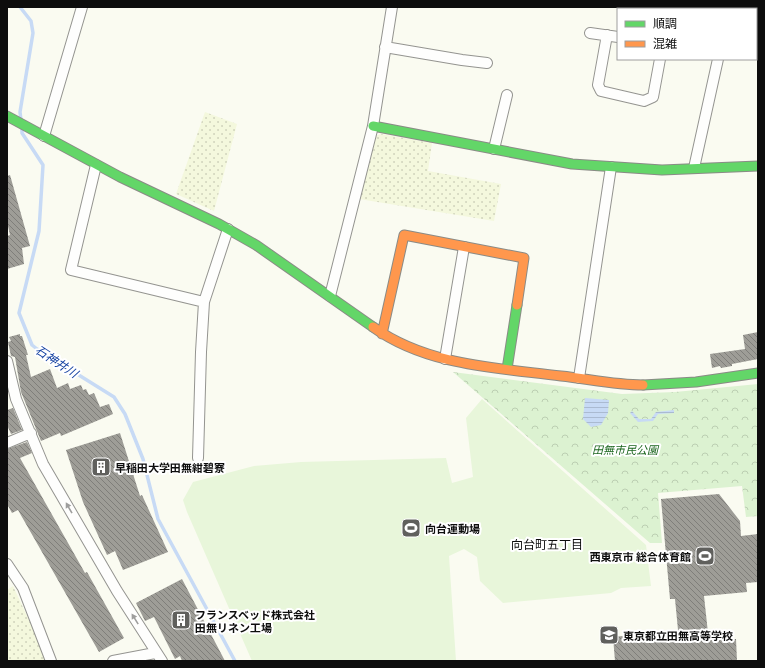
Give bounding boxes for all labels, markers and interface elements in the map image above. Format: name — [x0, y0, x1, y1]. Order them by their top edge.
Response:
legend — [617, 8, 757, 60]
text: 順調 — [653, 15, 677, 31]
text: 混雑 — [653, 35, 677, 51]
water label: 石神井川 — [33, 341, 83, 382]
park label: 田無市民公園 — [592, 442, 660, 457]
building icon: 早稲田大学田無紺碧寮 — [90, 456, 112, 478]
place label: 早稲田大学田無紺碧寮 — [115, 460, 225, 475]
one-way arrow — [65, 502, 72, 514]
sports icon: 向台運動場 — [400, 517, 422, 539]
place label: 向台運動場 — [425, 521, 480, 536]
district label: 向台町五丁目 — [511, 536, 583, 552]
sports icon: 西東京市 総合体育館 — [694, 545, 716, 567]
place label: 西東京市 総合体育館 — [589, 549, 691, 564]
place label: フランスベッド株式会社 田無リネン工場 — [195, 607, 315, 635]
building icon: フランスベッド株式会社 田無リネン工場 — [170, 609, 192, 631]
one-way arrow — [131, 614, 139, 625]
school or university icon: 東京都立田無高等学校 — [598, 624, 620, 646]
place label: 東京都立田無高等学校 — [623, 628, 733, 643]

